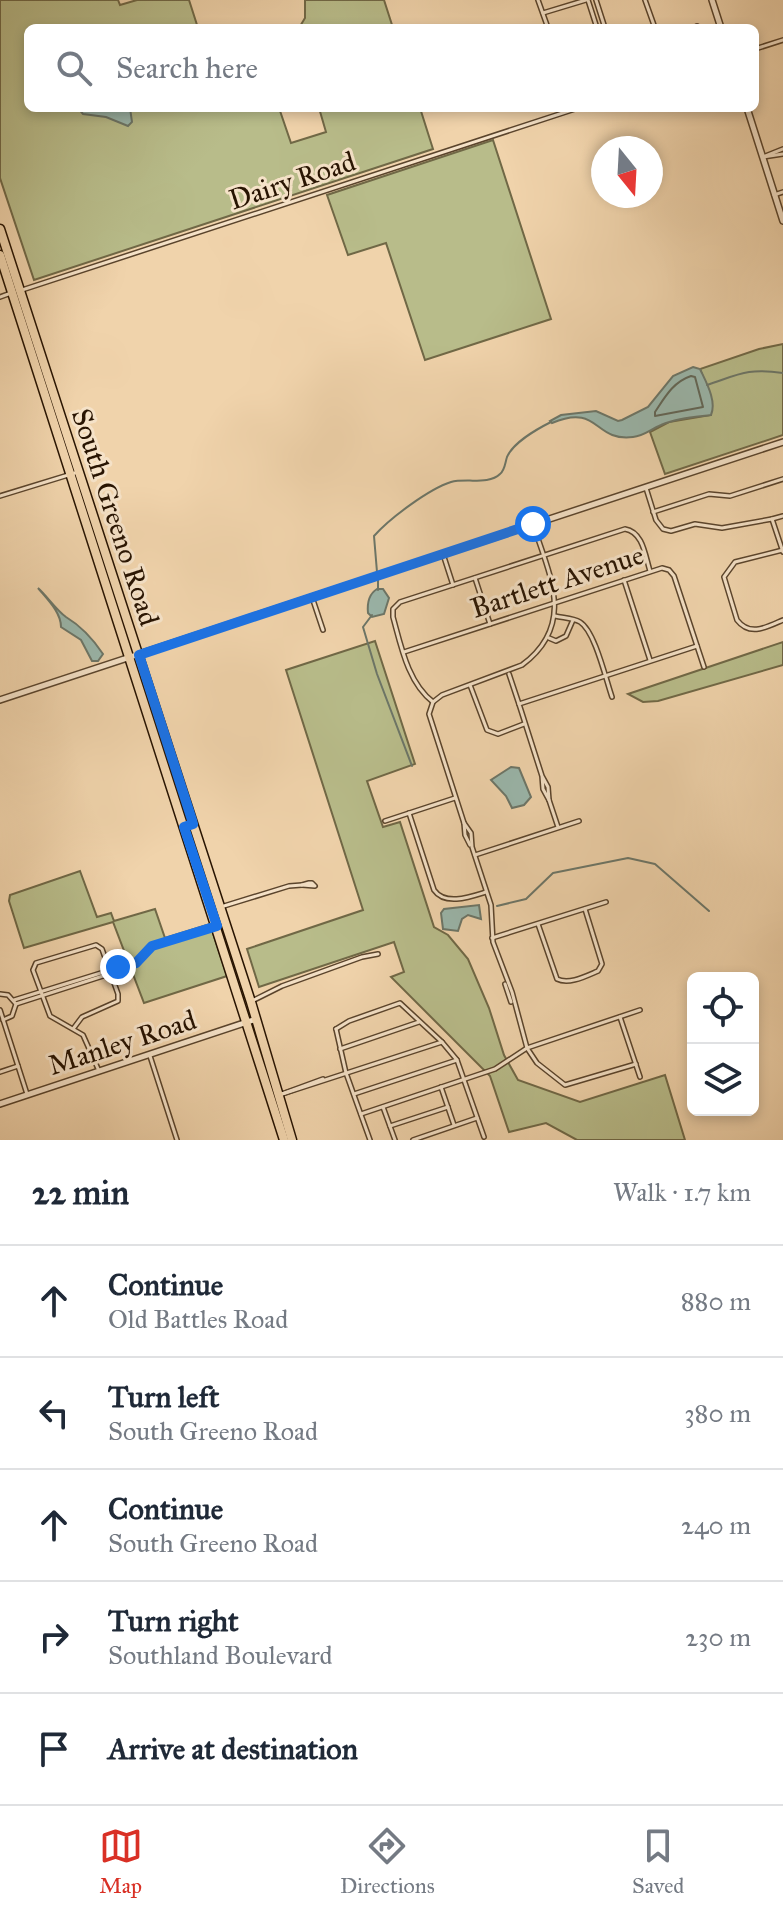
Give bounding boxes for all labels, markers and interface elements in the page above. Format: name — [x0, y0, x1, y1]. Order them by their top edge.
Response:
search box — [24, 24, 759, 112]
icon: search — [52, 46, 96, 90]
text: Search here — [116, 50, 258, 86]
north arrow — [591, 136, 663, 208]
street label: Dairy Road — [224, 144, 360, 217]
street label: South Greeno Road — [64, 404, 167, 630]
route start — [515, 506, 551, 542]
street label: Bartlett Avenue — [466, 537, 648, 626]
route end — [100, 949, 136, 985]
map controls — [687, 972, 759, 1116]
button: locate — [687, 972, 759, 1044]
street label: Manley Road — [44, 1002, 201, 1083]
button: layers — [687, 1044, 759, 1116]
text: 22 min — [32, 1172, 129, 1213]
text: Walk · 1.7 km — [613, 1176, 751, 1208]
text: Continue — [108, 1267, 223, 1303]
icon: ahead — [32, 1279, 76, 1323]
text: 880 m — [681, 1285, 751, 1317]
text: Old Battles Road — [108, 1303, 288, 1335]
text: Turn left — [108, 1379, 219, 1415]
icon: left — [32, 1391, 76, 1435]
text: 380 m — [684, 1397, 751, 1429]
text: South Greeno Road — [108, 1415, 318, 1447]
text: Continue — [108, 1491, 223, 1527]
icon: ahead — [32, 1503, 76, 1547]
text: 240 m — [681, 1509, 751, 1541]
text: South Greeno Road — [108, 1527, 318, 1559]
text: Turn right — [108, 1603, 239, 1639]
icon: right — [32, 1615, 76, 1659]
text: 230 m — [685, 1621, 751, 1653]
text: Southland Boulevard — [108, 1639, 333, 1671]
icon: arrive — [32, 1727, 76, 1771]
text: Arrive at destination — [108, 1731, 358, 1767]
tab: Map — [99, 1824, 143, 1899]
tab: Directions — [340, 1824, 435, 1899]
tab: Saved — [632, 1824, 684, 1899]

